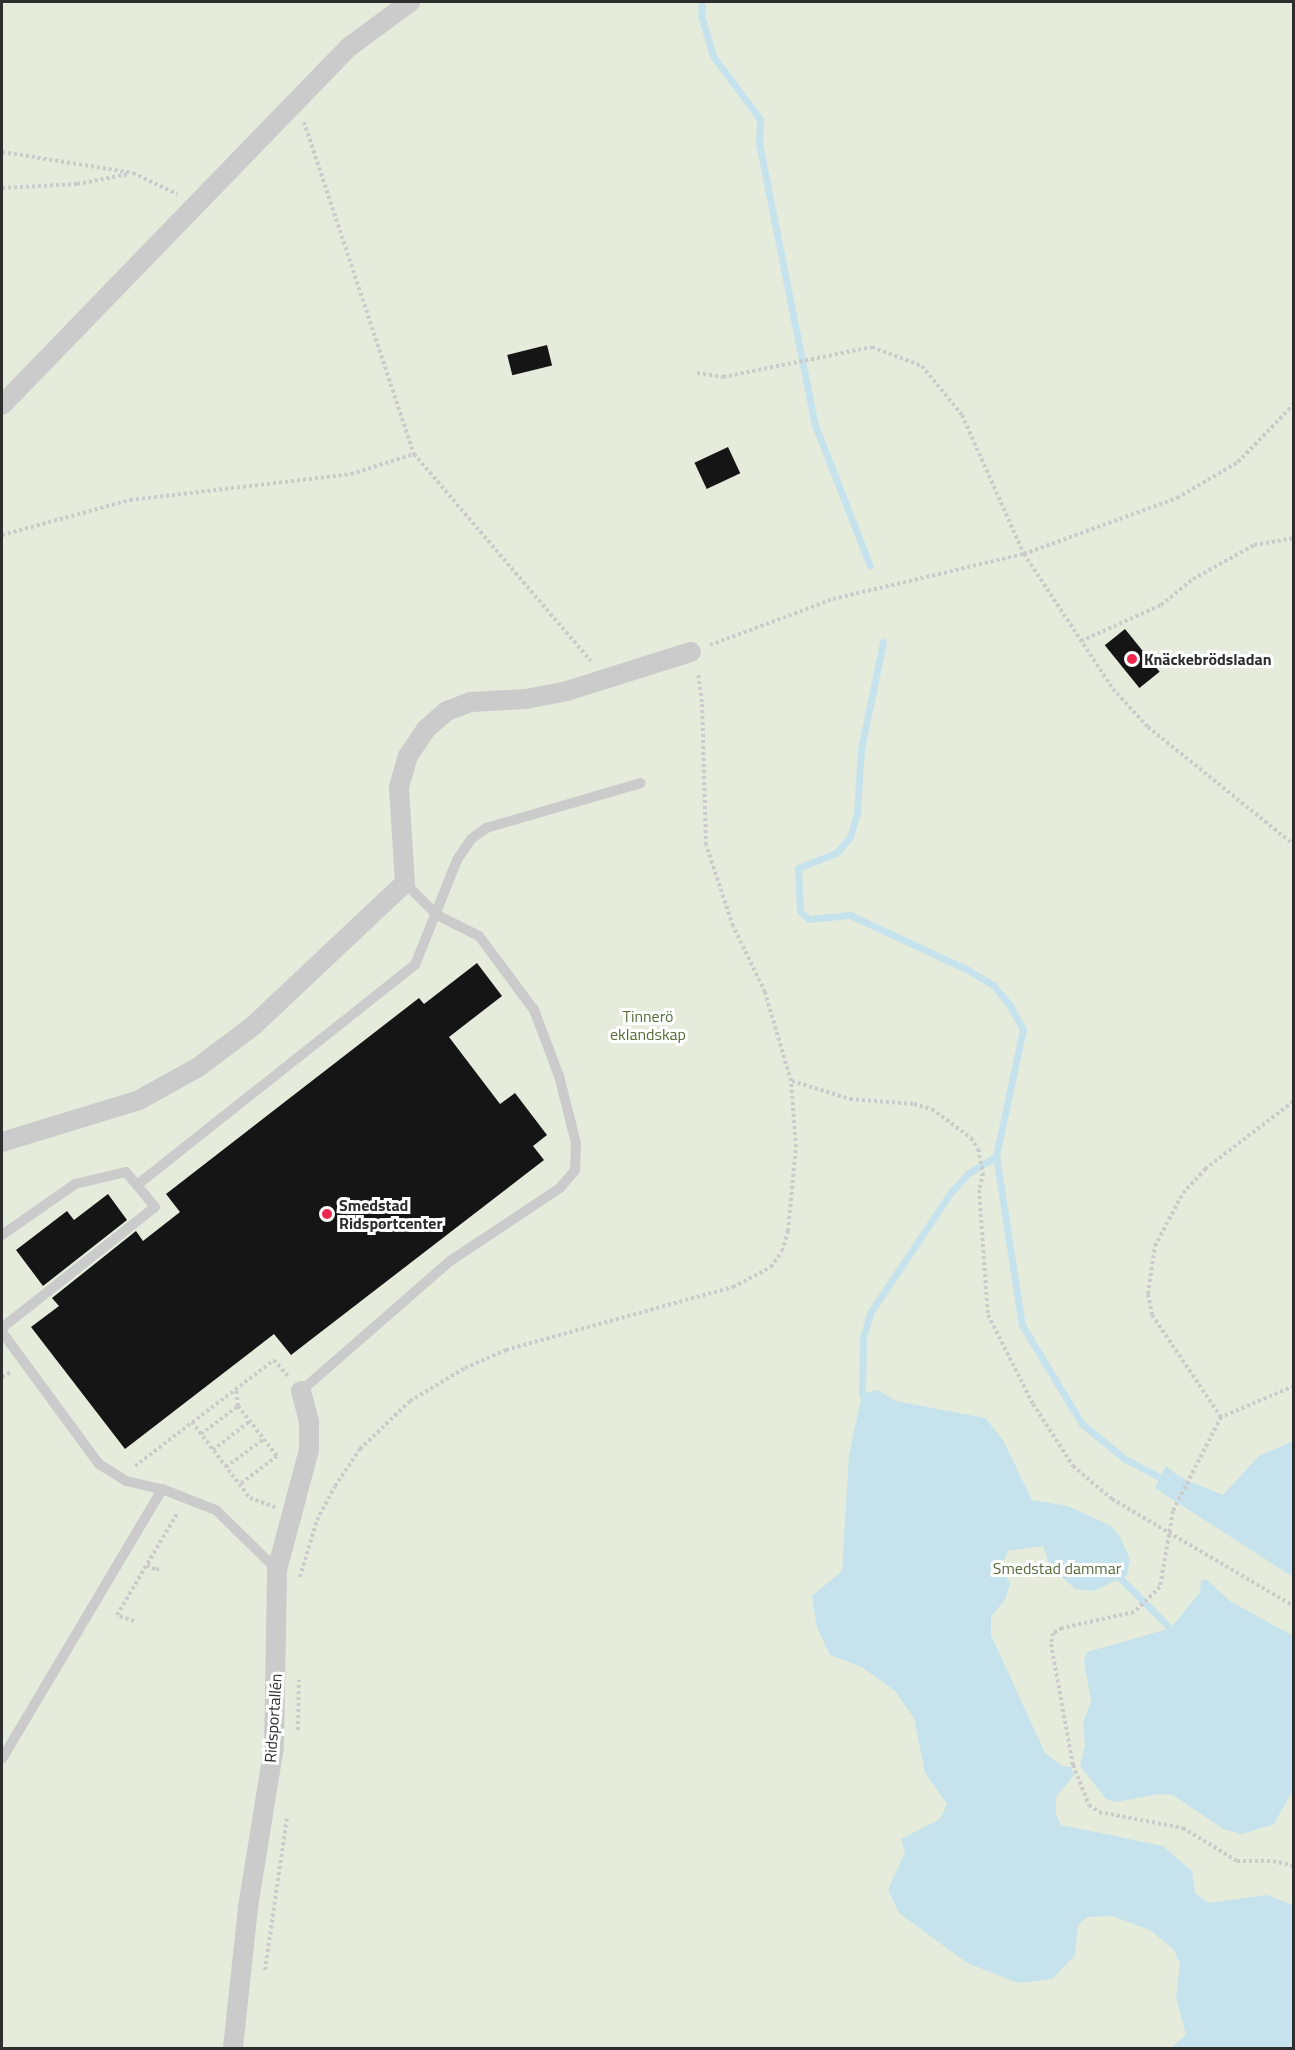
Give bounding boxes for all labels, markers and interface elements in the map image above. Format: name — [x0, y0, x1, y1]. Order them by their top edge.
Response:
place label: Knäckebrödsladan — [1144, 649, 1272, 669]
marker: Knäckebrödsladan — [1125, 652, 1139, 666]
park label: Tinnerö eklandskap — [610, 1006, 686, 1044]
place label: Smedstad Ridsportcenter — [339, 1195, 442, 1233]
marker: Smedstad Ridsportcenter — [320, 1207, 334, 1221]
park label: Smedstad dammar — [993, 1558, 1121, 1578]
street label: Ridsportallén — [260, 1673, 286, 1763]

